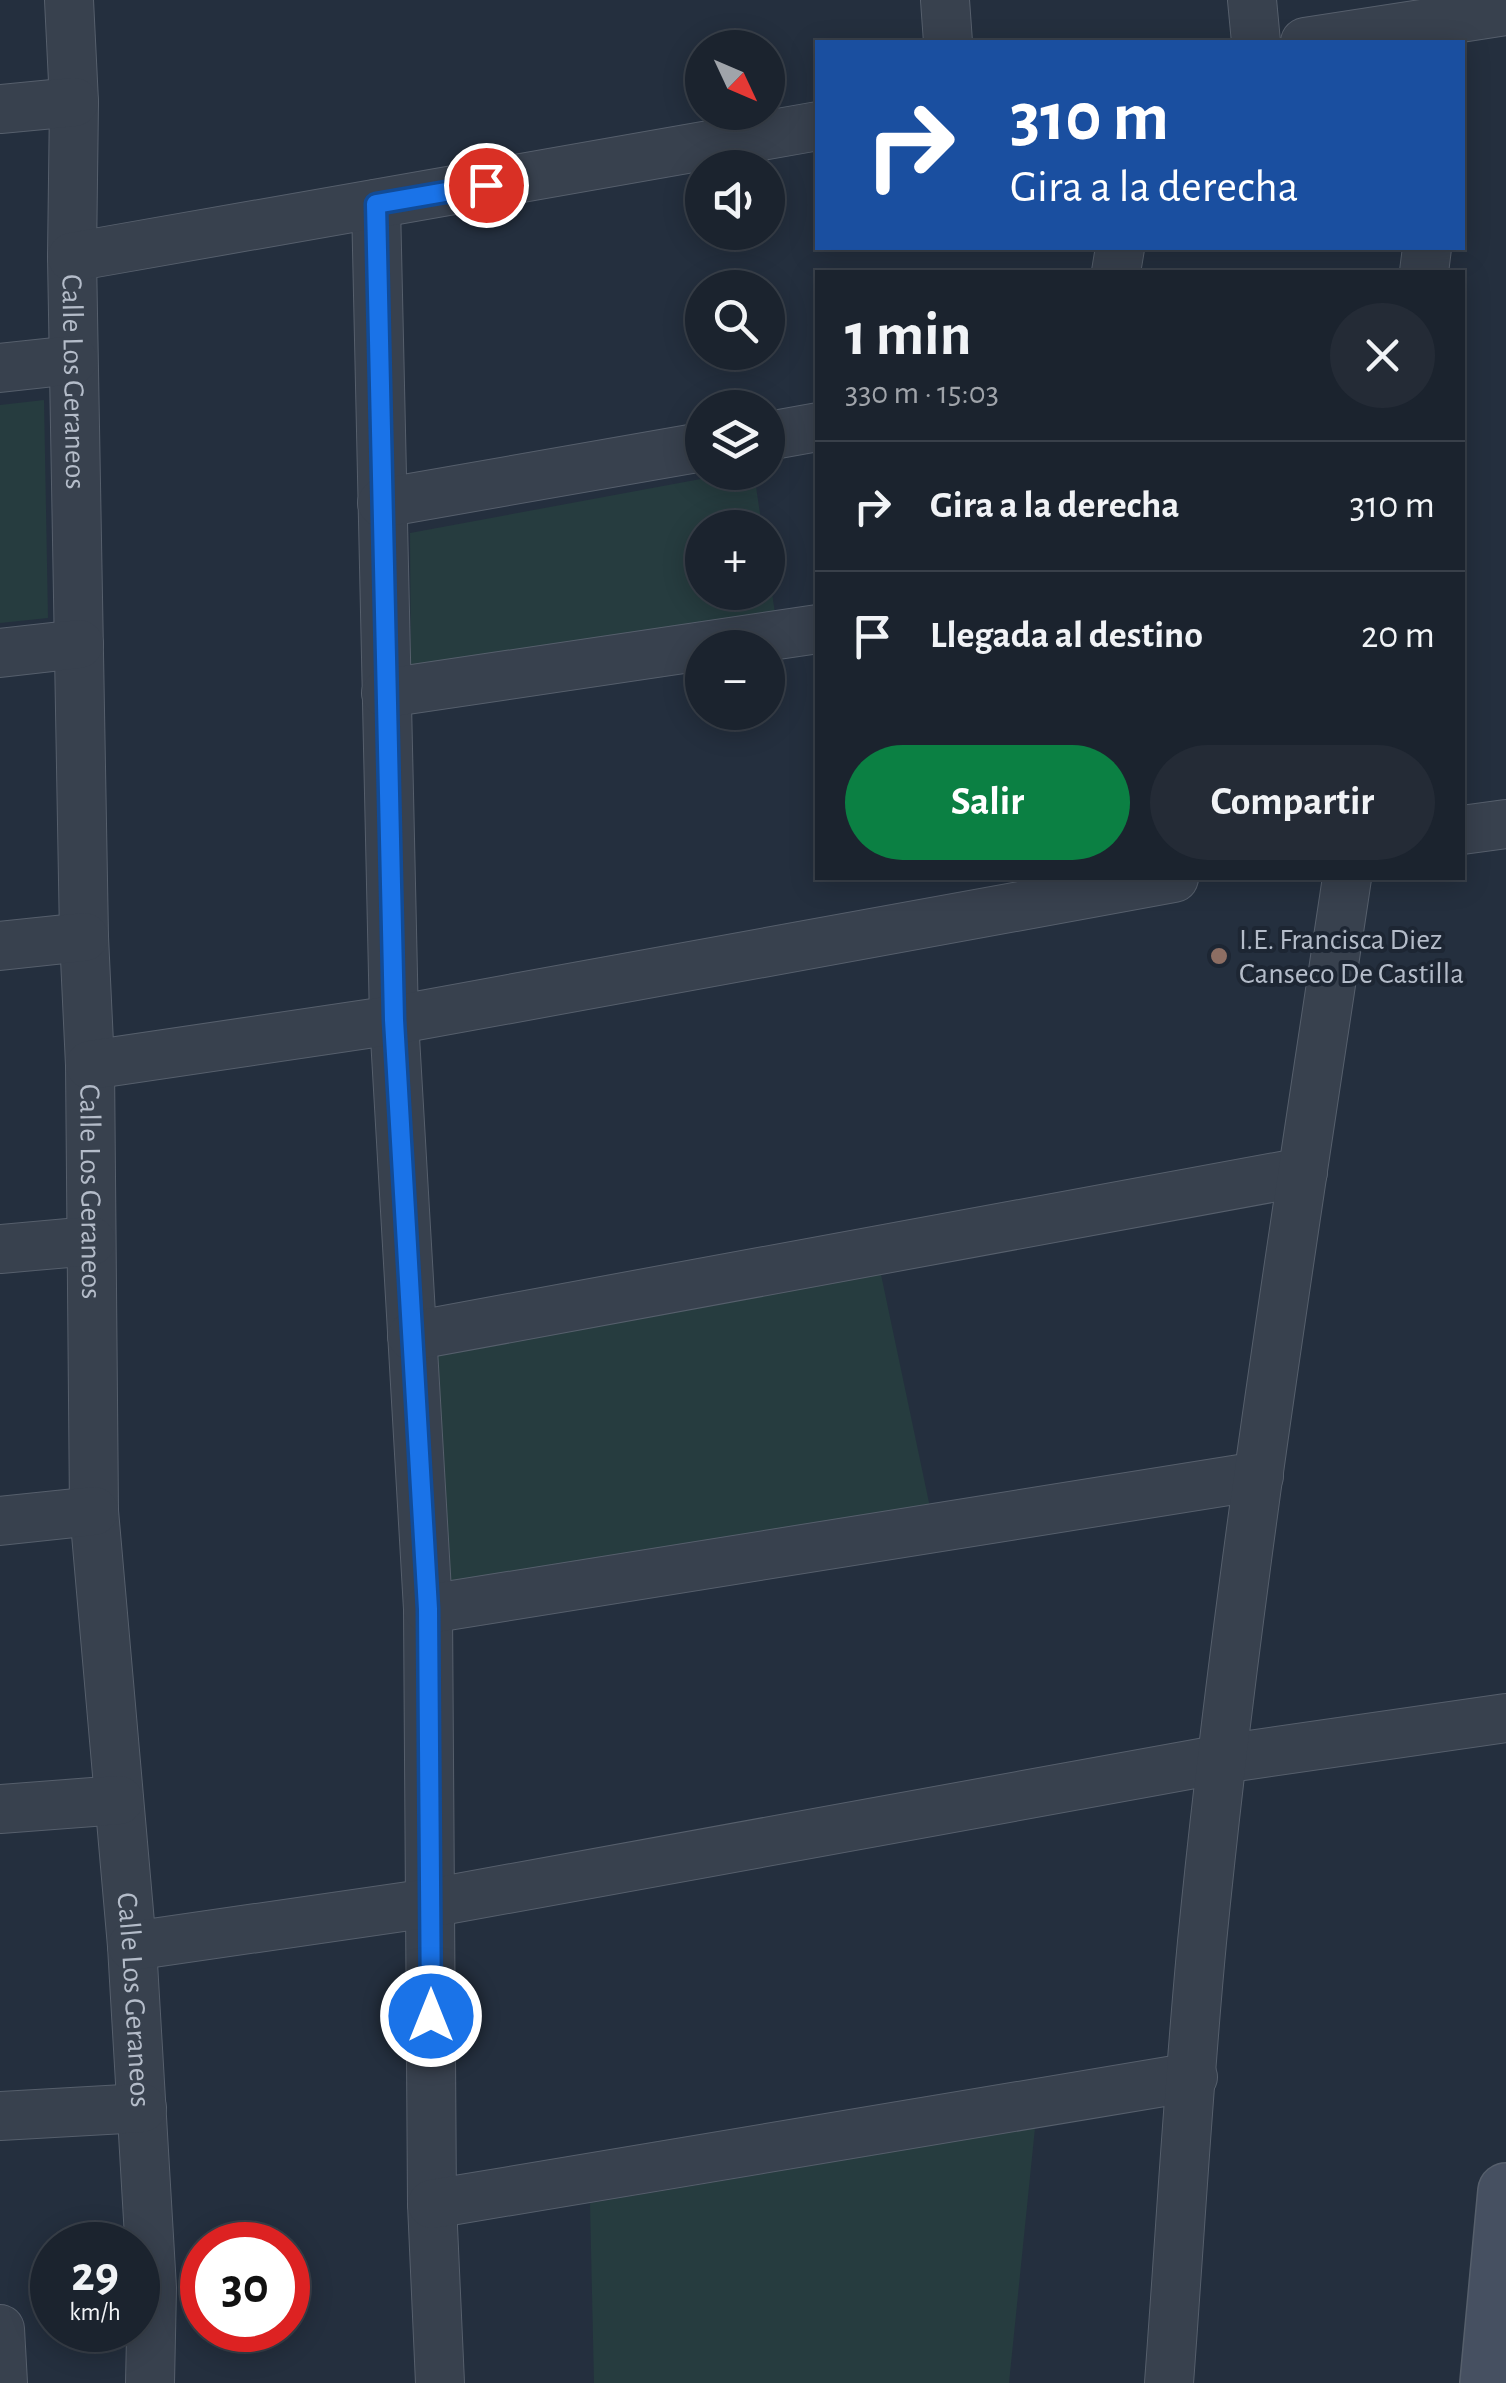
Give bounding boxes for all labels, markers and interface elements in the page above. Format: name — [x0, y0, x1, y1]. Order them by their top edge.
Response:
north arrow — [685, 30, 785, 130]
map controls — [685, 30, 785, 730]
icon: right — [845, 80, 975, 210]
text: 310 m — [1010, 83, 1169, 153]
pin — [444, 143, 529, 228]
button: sound — [685, 150, 785, 250]
icon: arrive — [459, 158, 514, 213]
text: Gira a la derecha — [1010, 165, 1299, 210]
button: search — [685, 270, 785, 370]
street label: Calle Los Geraneos — [56, 274, 90, 490]
button: close — [1330, 303, 1435, 408]
text: 1 min — [845, 306, 971, 366]
text: 330 m · 15:03 — [845, 377, 999, 409]
button: layers — [685, 390, 785, 490]
icon: right — [845, 479, 900, 534]
text: Gira a la derecha — [930, 487, 1180, 525]
text: 310 m — [1350, 487, 1435, 525]
button: + — [685, 510, 785, 610]
icon: arrive — [845, 609, 900, 664]
text: Llegada al destino — [930, 617, 1203, 655]
text: 20 m — [1361, 617, 1435, 655]
button: − — [685, 630, 785, 730]
button: Salir — [845, 745, 1130, 860]
button: Compartir — [1150, 745, 1435, 860]
place label: I.E. Francisca Diez Canseco De Castilla — [1239, 925, 1464, 989]
marker: I.E. Francisca Diez Canseco De Castilla — [1208, 945, 1230, 967]
street label: Calle Los Geraneos — [74, 1084, 106, 1299]
street label: Calle Los Geraneos — [111, 1891, 155, 2108]
position arrow — [379, 1964, 483, 2068]
speed limit sign: 30 — [180, 2222, 310, 2352]
text: 29 — [71, 2250, 119, 2300]
text: km/h — [69, 2300, 121, 2325]

